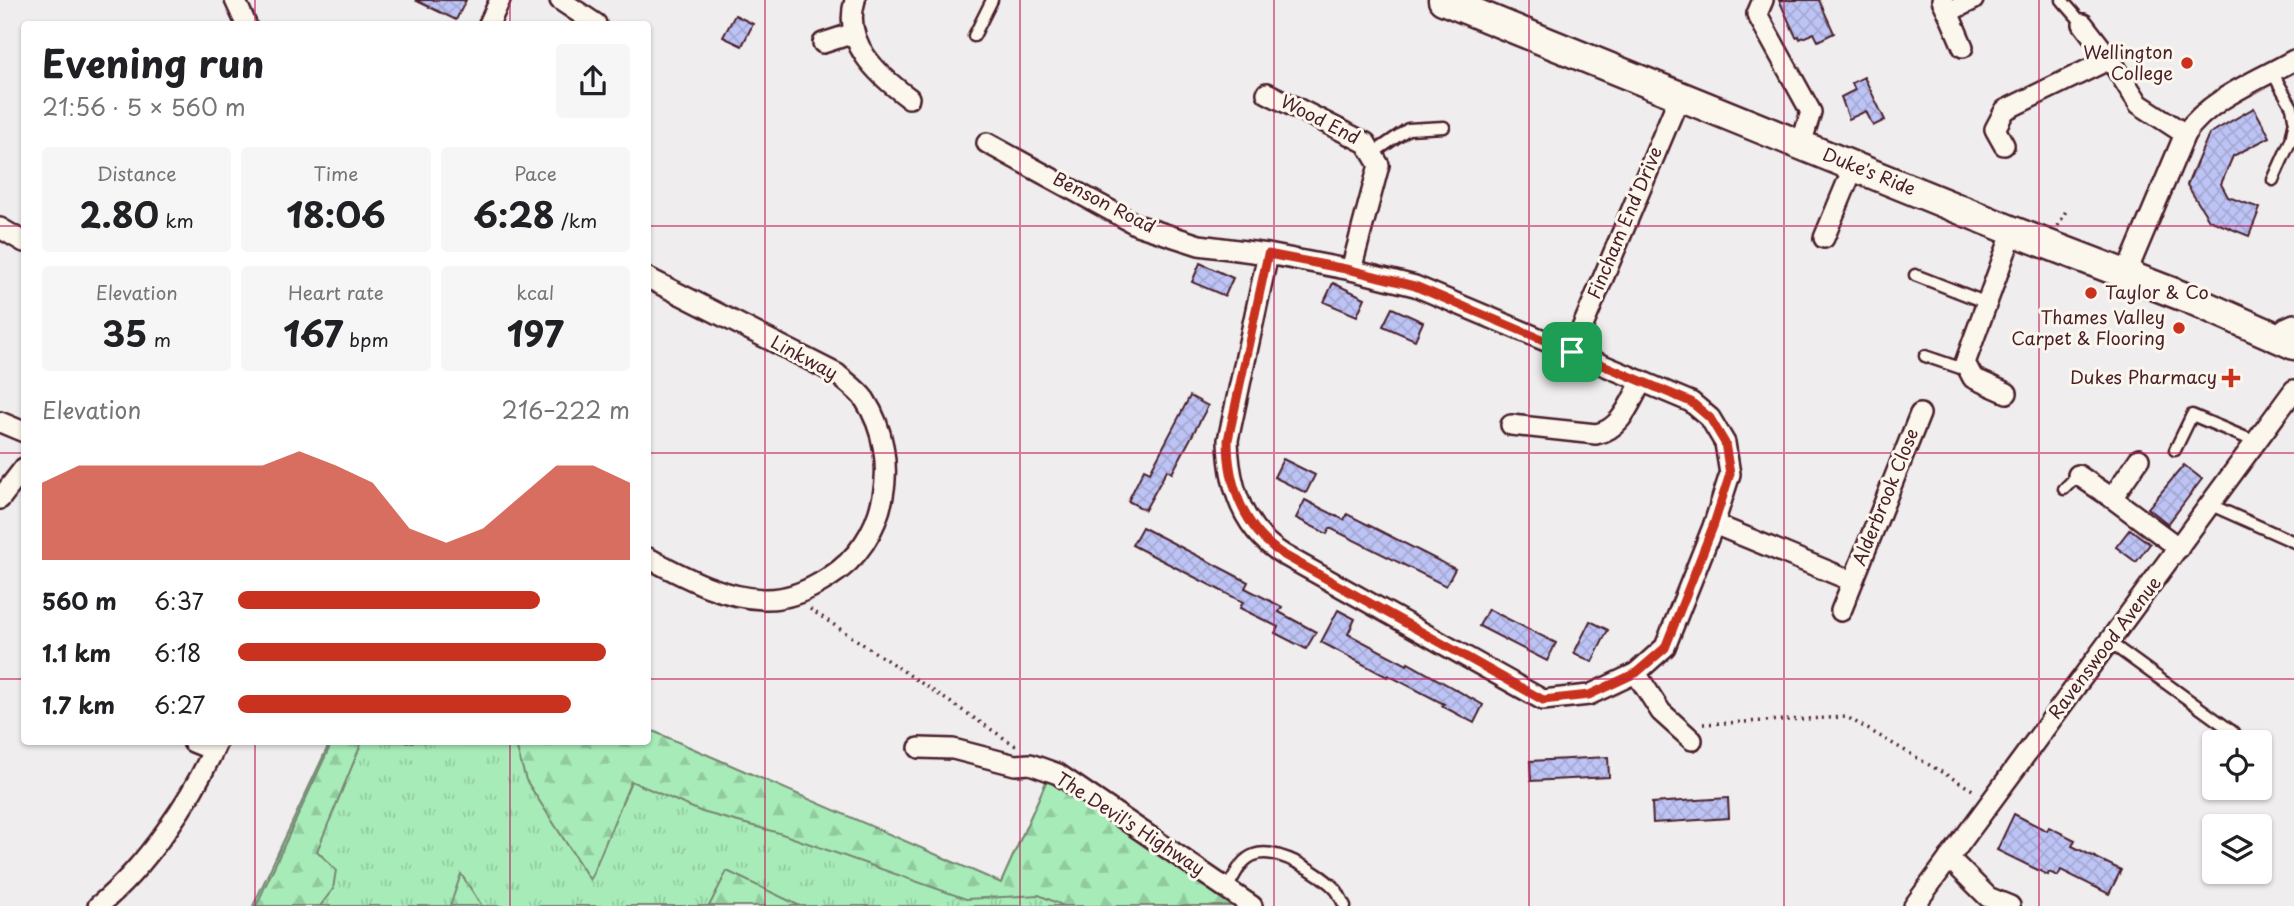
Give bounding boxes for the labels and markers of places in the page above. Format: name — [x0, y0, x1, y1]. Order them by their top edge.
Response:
place label: Wellington College — [2083, 38, 2173, 86]
marker: Wellington College — [2179, 55, 2195, 71]
place label: Taylor & Co — [2105, 278, 2209, 305]
marker: Taylor & Co — [2083, 285, 2099, 301]
place label: Thames Valley Carpet & Flooring — [2011, 303, 2165, 351]
marker: Thames Valley Carpet & Flooring — [2171, 320, 2187, 336]
pin — [1542, 322, 1602, 382]
place label: Dukes Pharmacy — [2070, 363, 2217, 390]
marker: Dukes Pharmacy — [2223, 370, 2239, 386]

